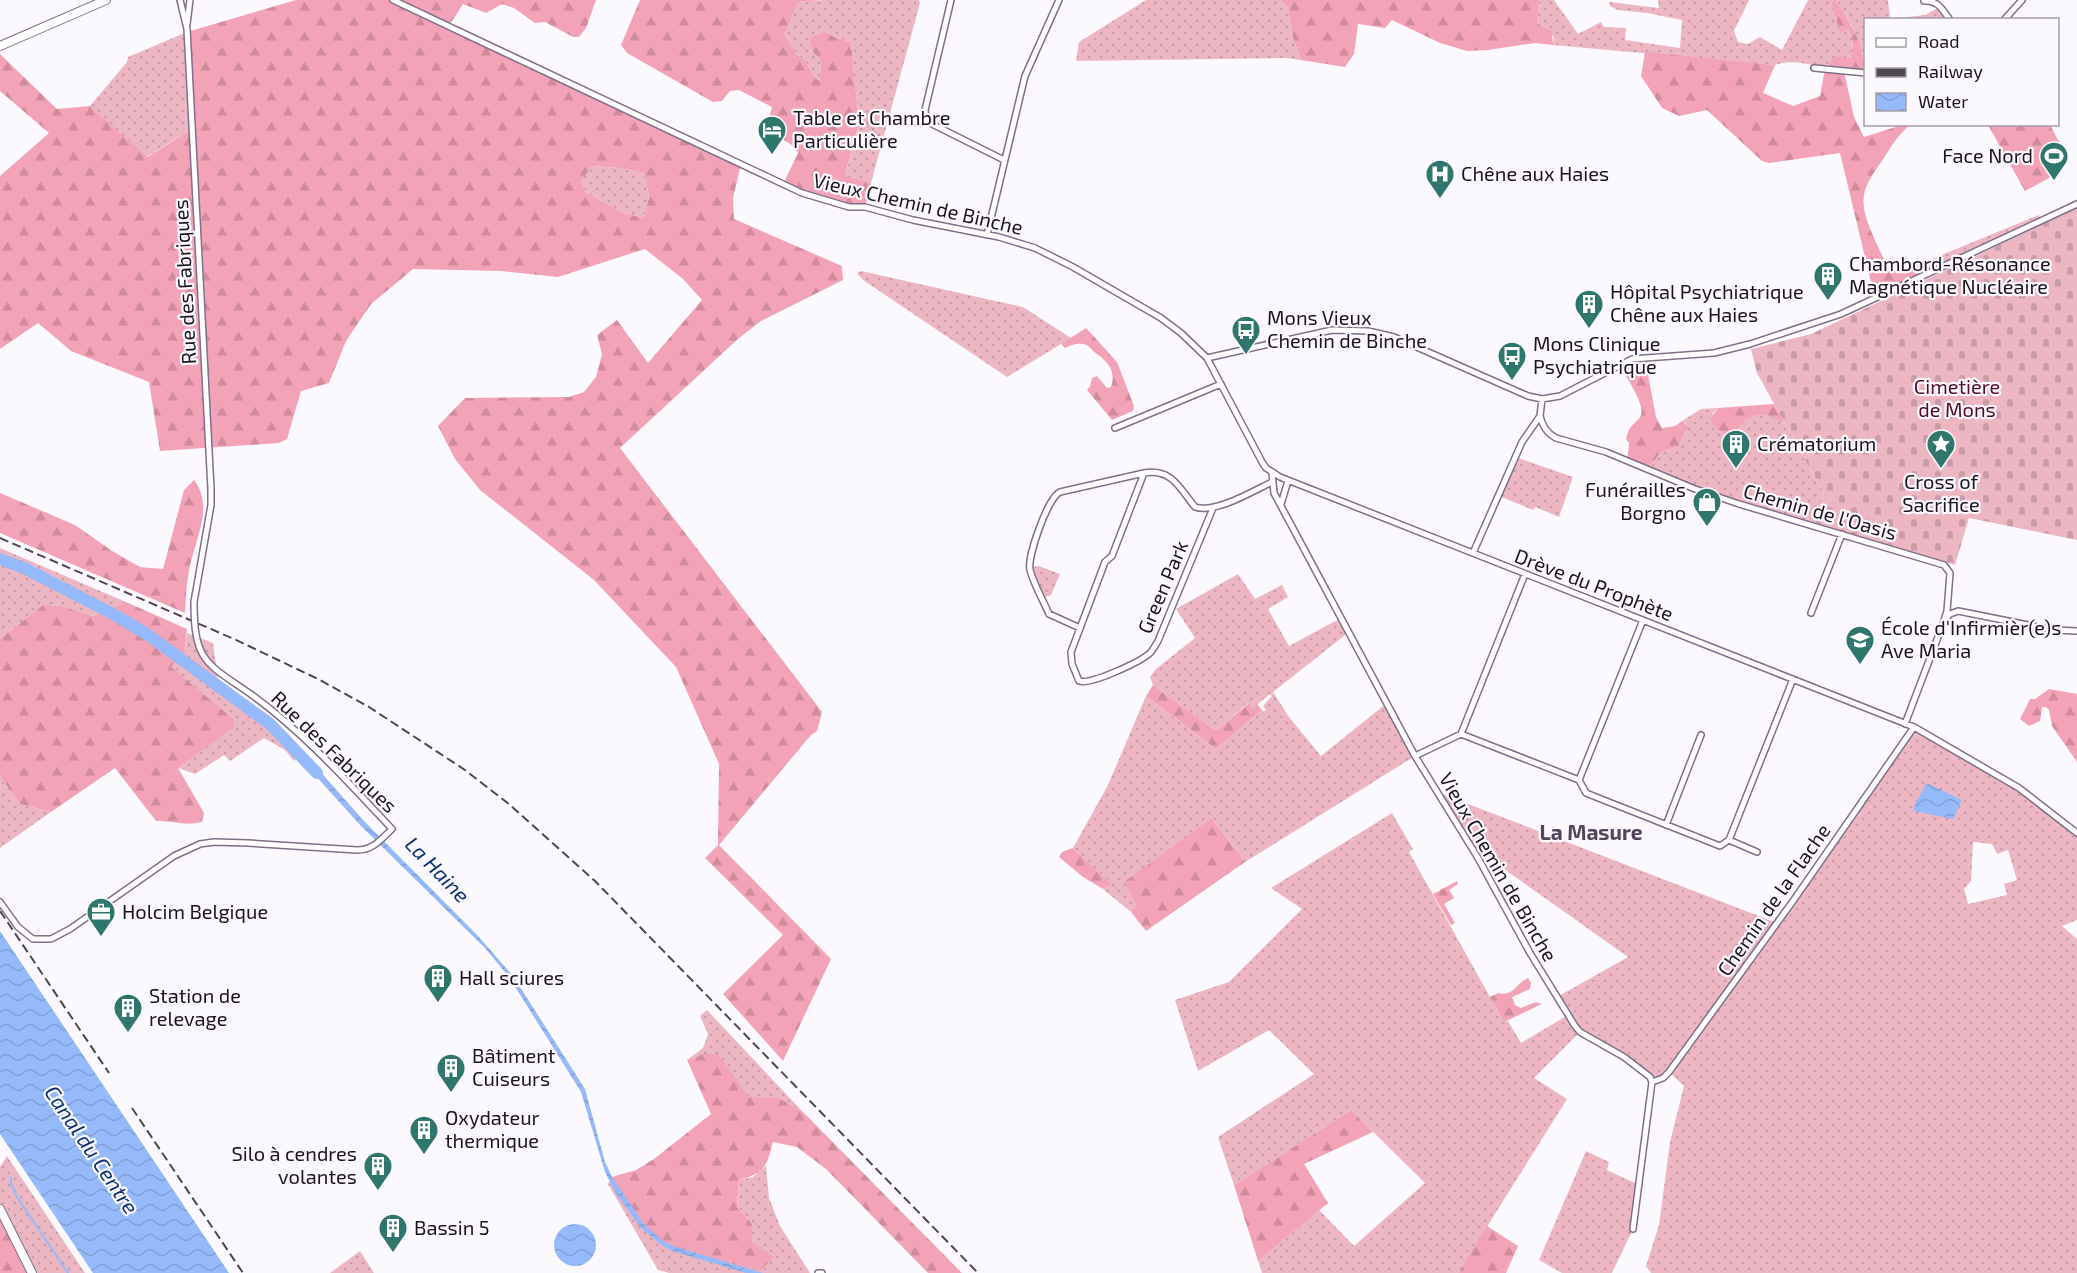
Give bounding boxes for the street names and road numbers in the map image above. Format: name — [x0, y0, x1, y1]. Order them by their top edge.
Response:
street label: Vieux Chemin de Binche — [811, 167, 1025, 239]
street label: Rue des Fabriques — [168, 199, 200, 365]
street label: Chemin de l'Oasis — [1741, 478, 1900, 544]
street label: Green Park — [1132, 536, 1192, 637]
street label: Drève du Prophète — [1512, 543, 1677, 625]
street label: Rue des Fabriques — [267, 685, 402, 817]
street label: Vieux Chemin de Binche — [1435, 768, 1563, 965]
street label: Chemin de la Flache — [1712, 819, 1835, 980]

